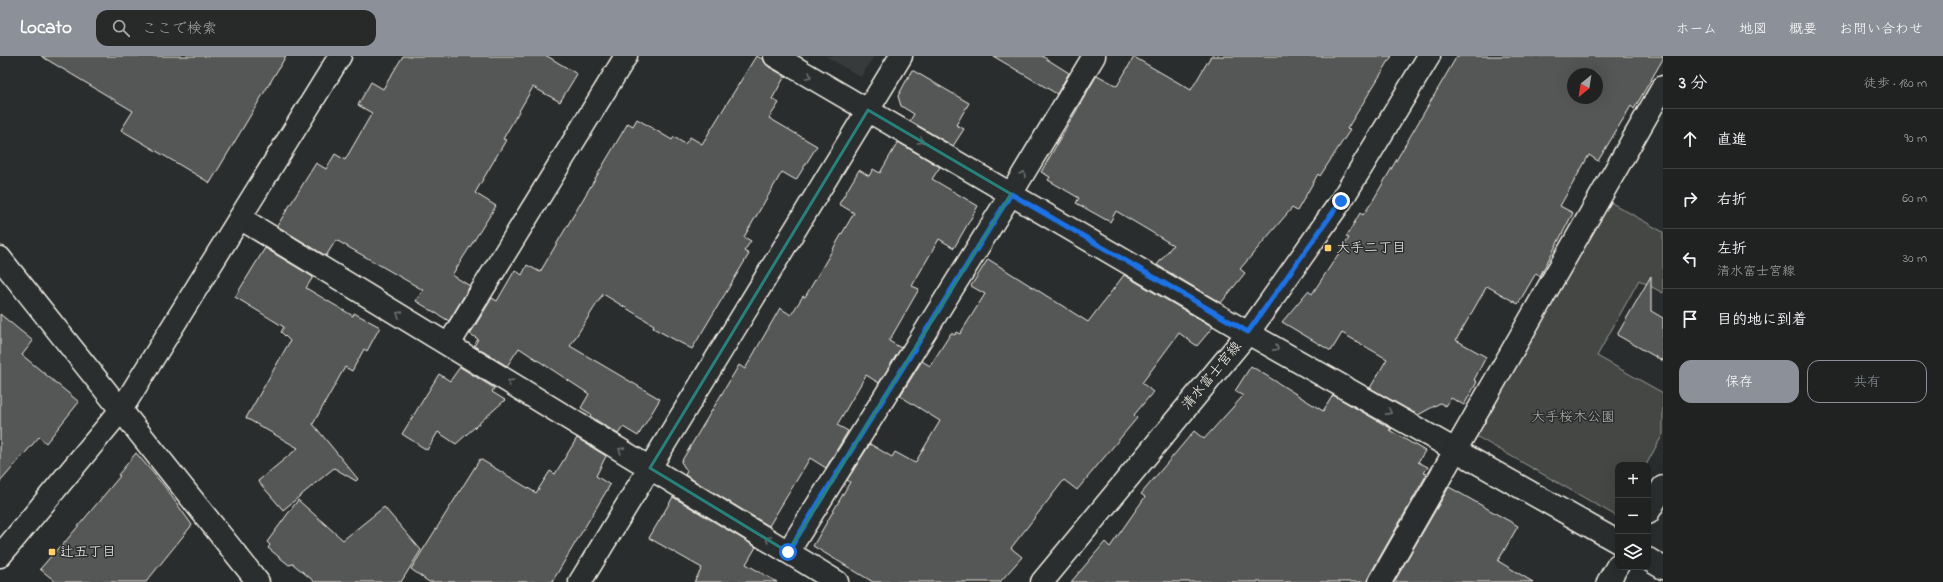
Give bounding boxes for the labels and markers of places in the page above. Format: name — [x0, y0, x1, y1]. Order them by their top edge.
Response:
place label: 大手二丁目 — [1336, 238, 1406, 259]
marker: 大手二丁目 — [1323, 243, 1333, 253]
place label: 辻五丁目 — [60, 542, 116, 563]
marker: 辻五丁目 — [47, 547, 57, 557]

